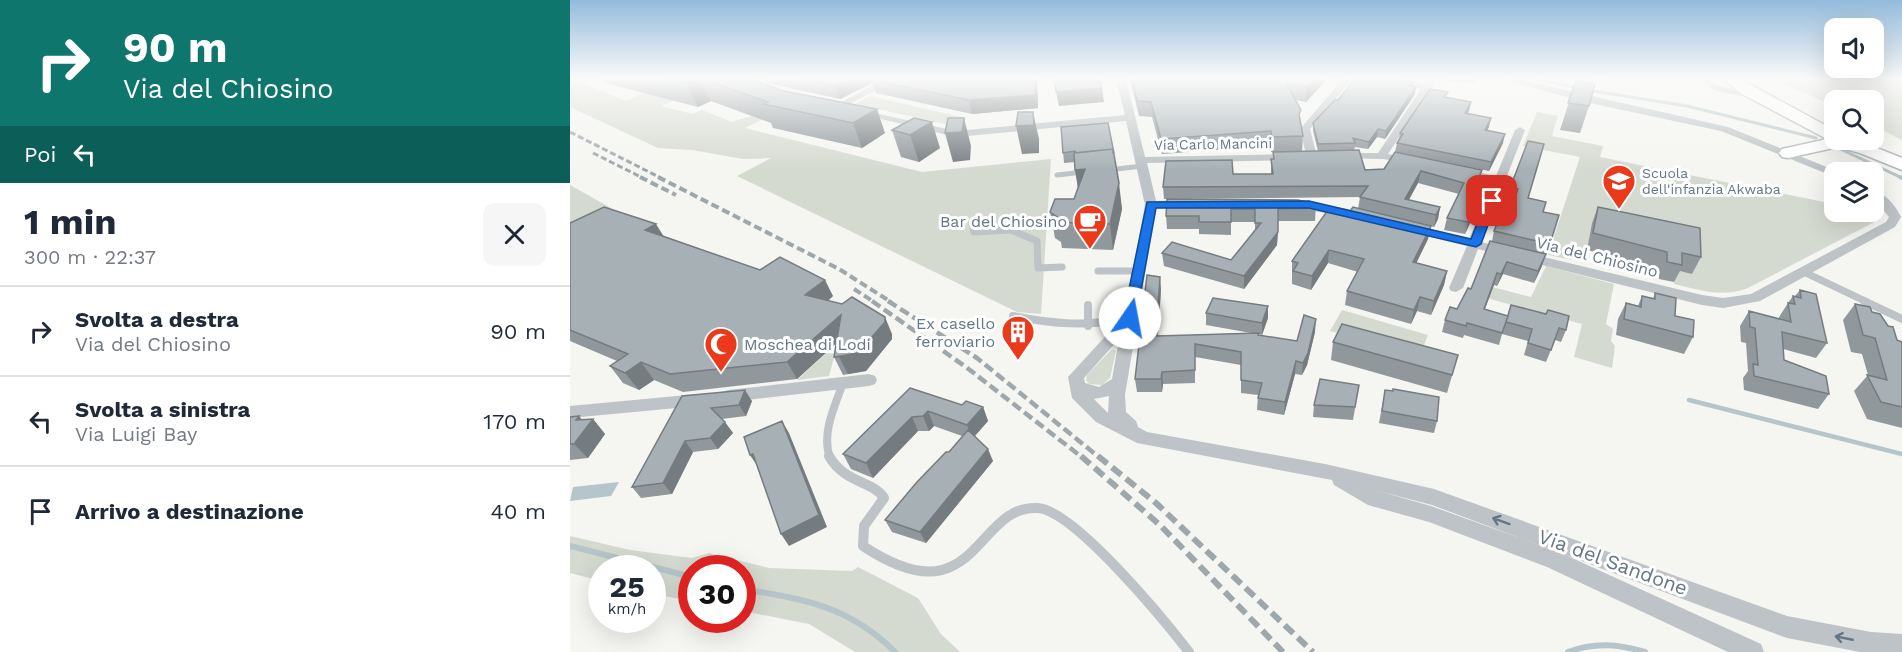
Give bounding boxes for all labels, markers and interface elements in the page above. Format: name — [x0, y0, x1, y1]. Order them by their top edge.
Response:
map controls — [1824, 18, 1884, 222]
button: sound — [1824, 18, 1884, 78]
text: 90 m — [123, 23, 227, 72]
icon: right — [24, 24, 102, 102]
text: Via del Chiosino — [123, 73, 334, 105]
button: search — [1824, 90, 1884, 150]
street label: Via Carlo Mancini — [1154, 135, 1272, 153]
icon: left — [68, 138, 101, 171]
text: Poi — [24, 142, 56, 167]
button: layers — [1824, 162, 1884, 222]
school or university icon: Scuola dell'infanzia Akwaba — [1601, 163, 1637, 210]
place label: Scuola dell'infanzia Akwaba — [1642, 165, 1781, 197]
pin — [1466, 175, 1517, 226]
icon: arrive — [1475, 184, 1508, 217]
text: 1 min — [24, 201, 116, 243]
button: close — [483, 203, 546, 266]
cafe icon: Bar del Chiosino — [1072, 203, 1108, 250]
place label: Bar del Chiosino — [940, 212, 1067, 231]
street label: Via del Chiosino — [1534, 233, 1660, 281]
text: 300 m · 22:37 — [24, 245, 156, 269]
position arrow — [1098, 286, 1162, 350]
text: Svolta a destra — [75, 307, 239, 332]
place label: Ex casello ferroviario — [915, 314, 995, 351]
building icon: Ex casello ferroviario — [1000, 314, 1036, 361]
icon: right — [24, 315, 57, 348]
text: 90 m — [490, 319, 546, 344]
mosque icon: Moschea di Lodi — [703, 326, 739, 373]
text: Via del Chiosino — [75, 332, 231, 356]
place label: Moschea di Lodi — [744, 335, 871, 354]
text: Svolta a sinistra — [75, 397, 250, 422]
icon: left — [24, 405, 57, 438]
text: 170 m — [483, 409, 546, 434]
text: Via Luigi Bay — [75, 422, 197, 446]
icon: arrive — [24, 495, 57, 528]
text: Arrivo a destinazione — [75, 499, 304, 524]
text: 40 m — [490, 499, 546, 524]
one-way arrow — [1492, 515, 1511, 526]
street label: Via del Sandone — [1535, 524, 1691, 600]
speed limit sign: 30 — [678, 555, 756, 633]
text: 25 — [609, 569, 645, 604]
text: km/h — [608, 600, 646, 618]
one-way arrow — [1835, 632, 1854, 643]

